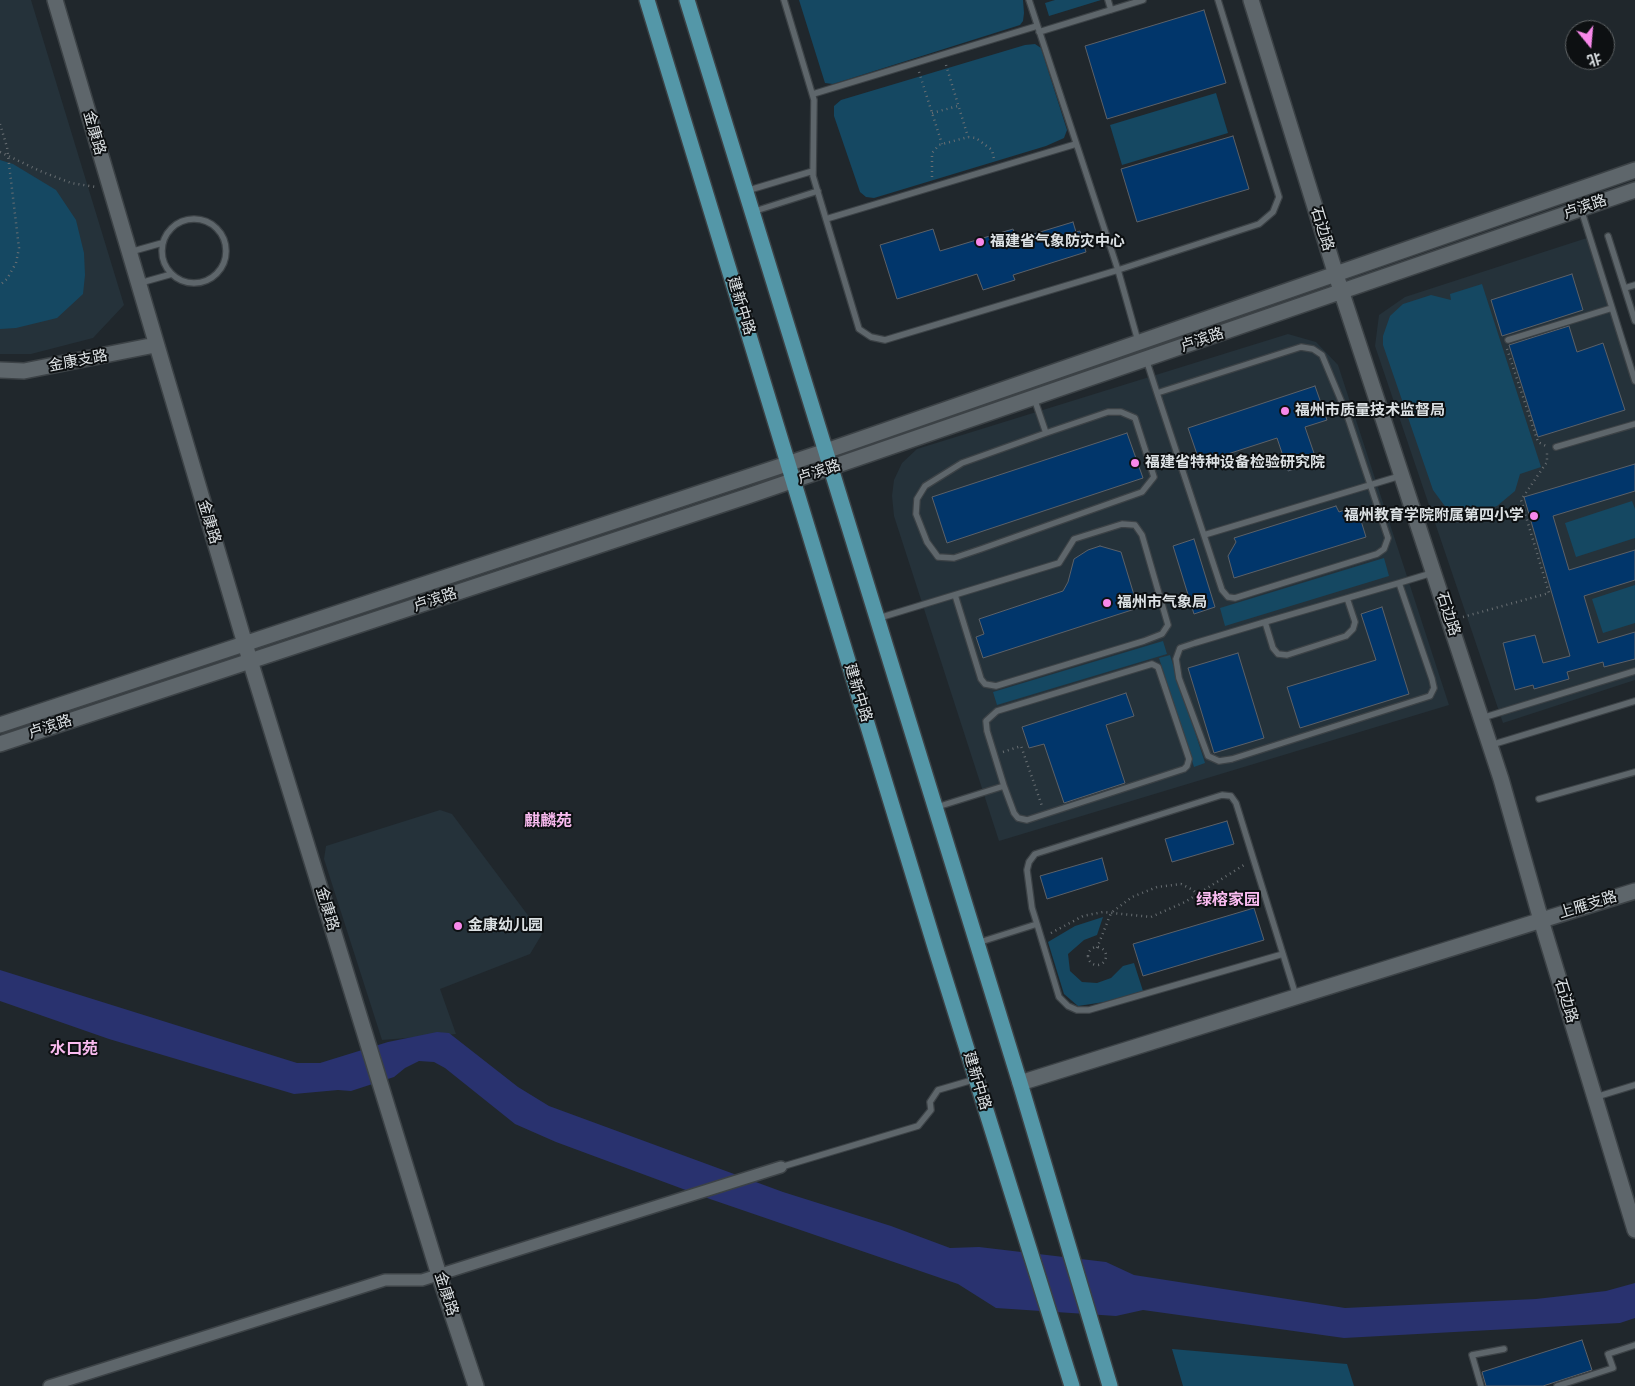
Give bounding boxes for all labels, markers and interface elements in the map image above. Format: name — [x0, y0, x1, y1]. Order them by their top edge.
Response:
north arrow — [1565, 20, 1615, 70]
text: 北 — [1585, 49, 1603, 69]
street label: 金康路 — [79, 109, 109, 157]
street label: 卢滨路 — [1561, 191, 1609, 223]
street label: 石边路 — [1307, 205, 1337, 253]
place label: 福建省气象防灾中心 — [990, 233, 1125, 251]
marker: 福建省气象防灾中心 — [974, 236, 986, 248]
street label: 建新中路 — [724, 275, 758, 337]
street label: 卢滨路 — [1178, 324, 1226, 356]
street label: 金康支路 — [47, 346, 109, 376]
place label: 福州市质量技术监督局 — [1295, 402, 1445, 420]
marker: 福州市质量技术监督局 — [1279, 405, 1291, 417]
place label: 福建省特种设备检验研究院 — [1145, 454, 1325, 472]
street label: 卢滨路 — [795, 456, 843, 488]
marker: 福建省特种设备检验研究院 — [1129, 457, 1141, 469]
street label: 金康路 — [194, 498, 224, 546]
place label: 福州教育学院附属第四小学 — [1344, 507, 1524, 525]
marker: 福州教育学院附属第四小学 — [1528, 510, 1540, 522]
street label: 卢滨路 — [411, 584, 459, 616]
street label: 石边路 — [1432, 590, 1464, 638]
place label: 福州市气象局 — [1117, 594, 1207, 612]
marker: 福州市气象局 — [1101, 597, 1113, 609]
street label: 建新中路 — [841, 662, 875, 724]
street label: 卢滨路 — [26, 711, 74, 743]
district label: 麒麟苑 — [524, 811, 572, 831]
street label: 金康路 — [312, 885, 342, 933]
street label: 上雁支路 — [1557, 888, 1619, 922]
district label: 绿榕家园 — [1196, 890, 1260, 910]
place label: 金康幼儿园 — [468, 917, 543, 935]
marker: 金康幼儿园 — [452, 920, 464, 932]
street label: 石边路 — [1551, 977, 1581, 1025]
district label: 水口苑 — [50, 1039, 98, 1059]
street label: 建新中路 — [960, 1050, 994, 1112]
street label: 金康路 — [430, 1270, 462, 1318]

